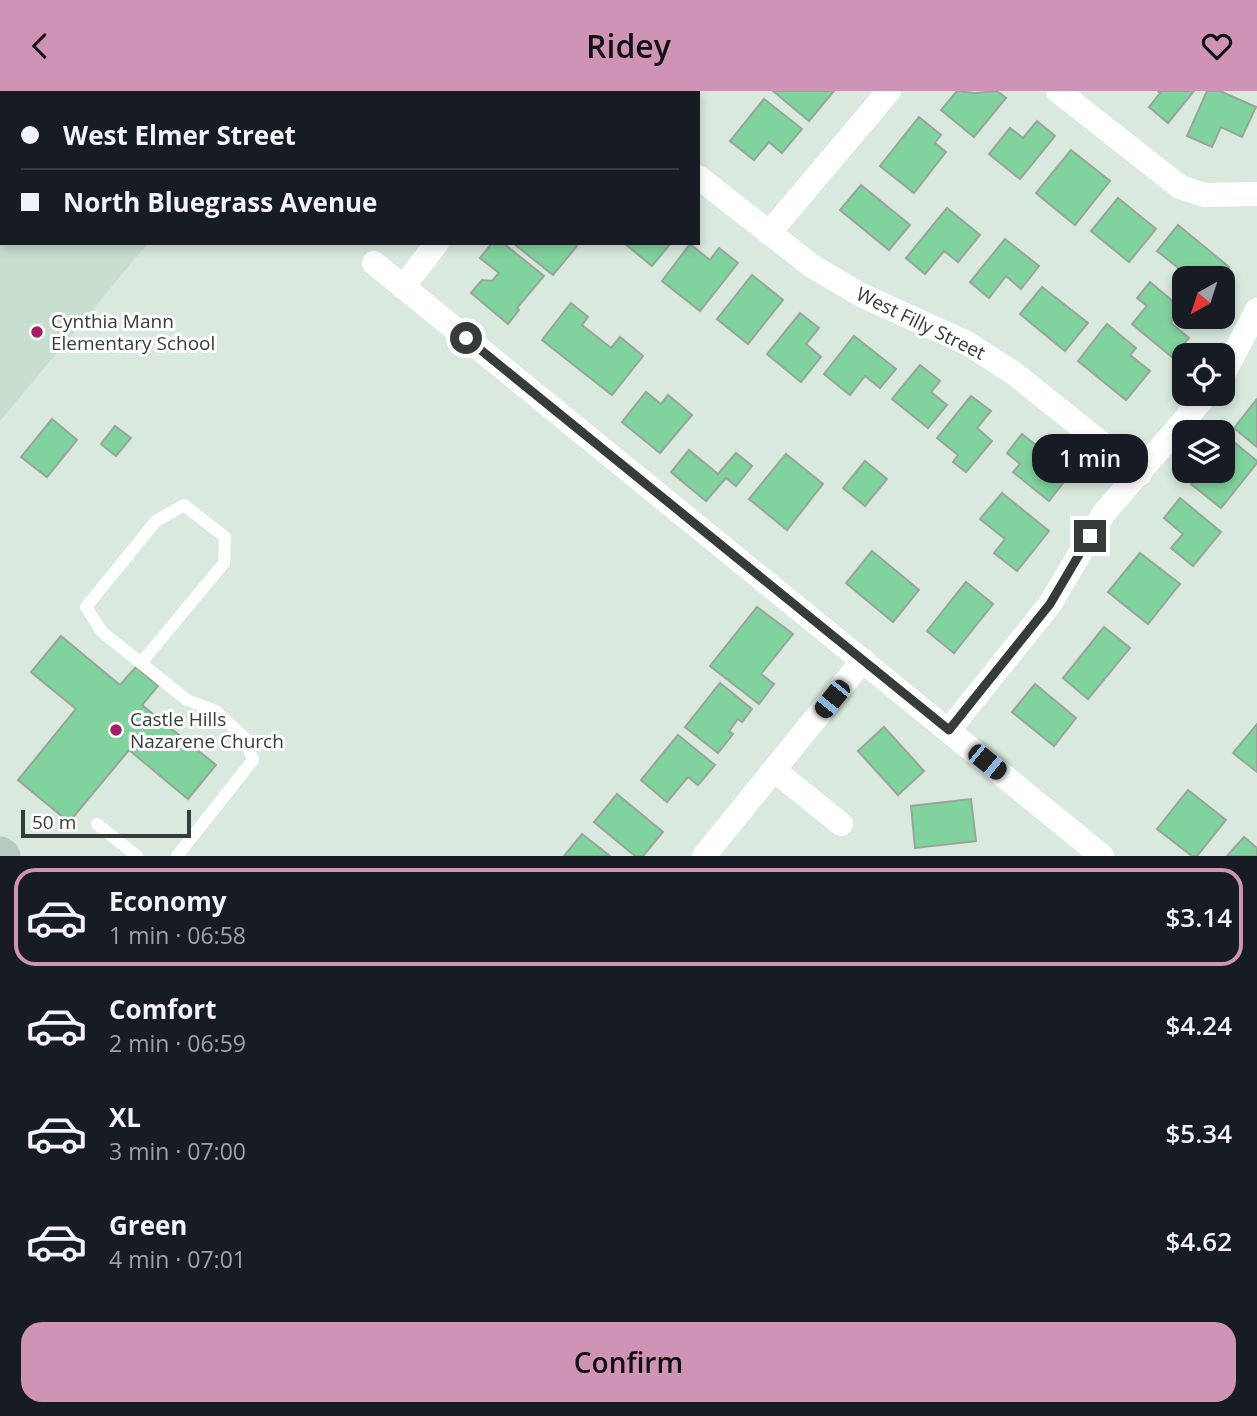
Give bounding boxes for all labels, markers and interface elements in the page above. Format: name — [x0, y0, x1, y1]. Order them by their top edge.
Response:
text: Ridey — [586, 24, 671, 67]
icon: back — [21, 27, 59, 65]
icon: heart — [1198, 27, 1236, 65]
text: West Elmer Street — [63, 117, 296, 153]
text: North Bluegrass Avenue — [63, 184, 377, 220]
north arrow — [1172, 266, 1236, 329]
map controls — [1172, 266, 1235, 483]
street label: West Filly Street — [852, 280, 990, 366]
place label: Cynthia Mann Elementary School — [51, 308, 215, 356]
route start — [450, 322, 482, 354]
marker: Cynthia Mann Elementary School — [29, 324, 45, 340]
button: locate — [1172, 343, 1235, 406]
button: layers — [1172, 420, 1235, 483]
callout: 1 min — [1032, 435, 1148, 483]
text: 1 min — [1059, 442, 1121, 474]
route end — [1074, 520, 1106, 552]
car — [811, 676, 854, 722]
place label: Castle Hills Nazarene Church — [130, 706, 284, 754]
marker: Castle Hills Nazarene Church — [108, 722, 124, 738]
car — [965, 741, 1010, 783]
scale bar — [21, 807, 191, 839]
text: 50 m — [32, 809, 76, 835]
text: Economy — [109, 883, 227, 919]
icon: car — [25, 886, 88, 949]
text: $3.14 — [1165, 899, 1232, 935]
text: 1 min · 06:58 — [109, 919, 246, 951]
text: Comfort — [109, 991, 216, 1027]
icon: car — [25, 994, 88, 1057]
text: $4.24 — [1165, 1007, 1232, 1043]
text: 2 min · 06:59 — [109, 1027, 246, 1059]
text: XL — [109, 1099, 141, 1135]
icon: car — [25, 1102, 88, 1165]
text: $5.34 — [1165, 1115, 1232, 1151]
text: 3 min · 07:00 — [109, 1135, 246, 1167]
text: Green — [109, 1207, 187, 1243]
icon: car — [25, 1210, 88, 1273]
text: $4.62 — [1165, 1223, 1232, 1259]
text: 4 min · 07:01 — [109, 1243, 246, 1275]
button: Confirm — [21, 1322, 1236, 1402]

